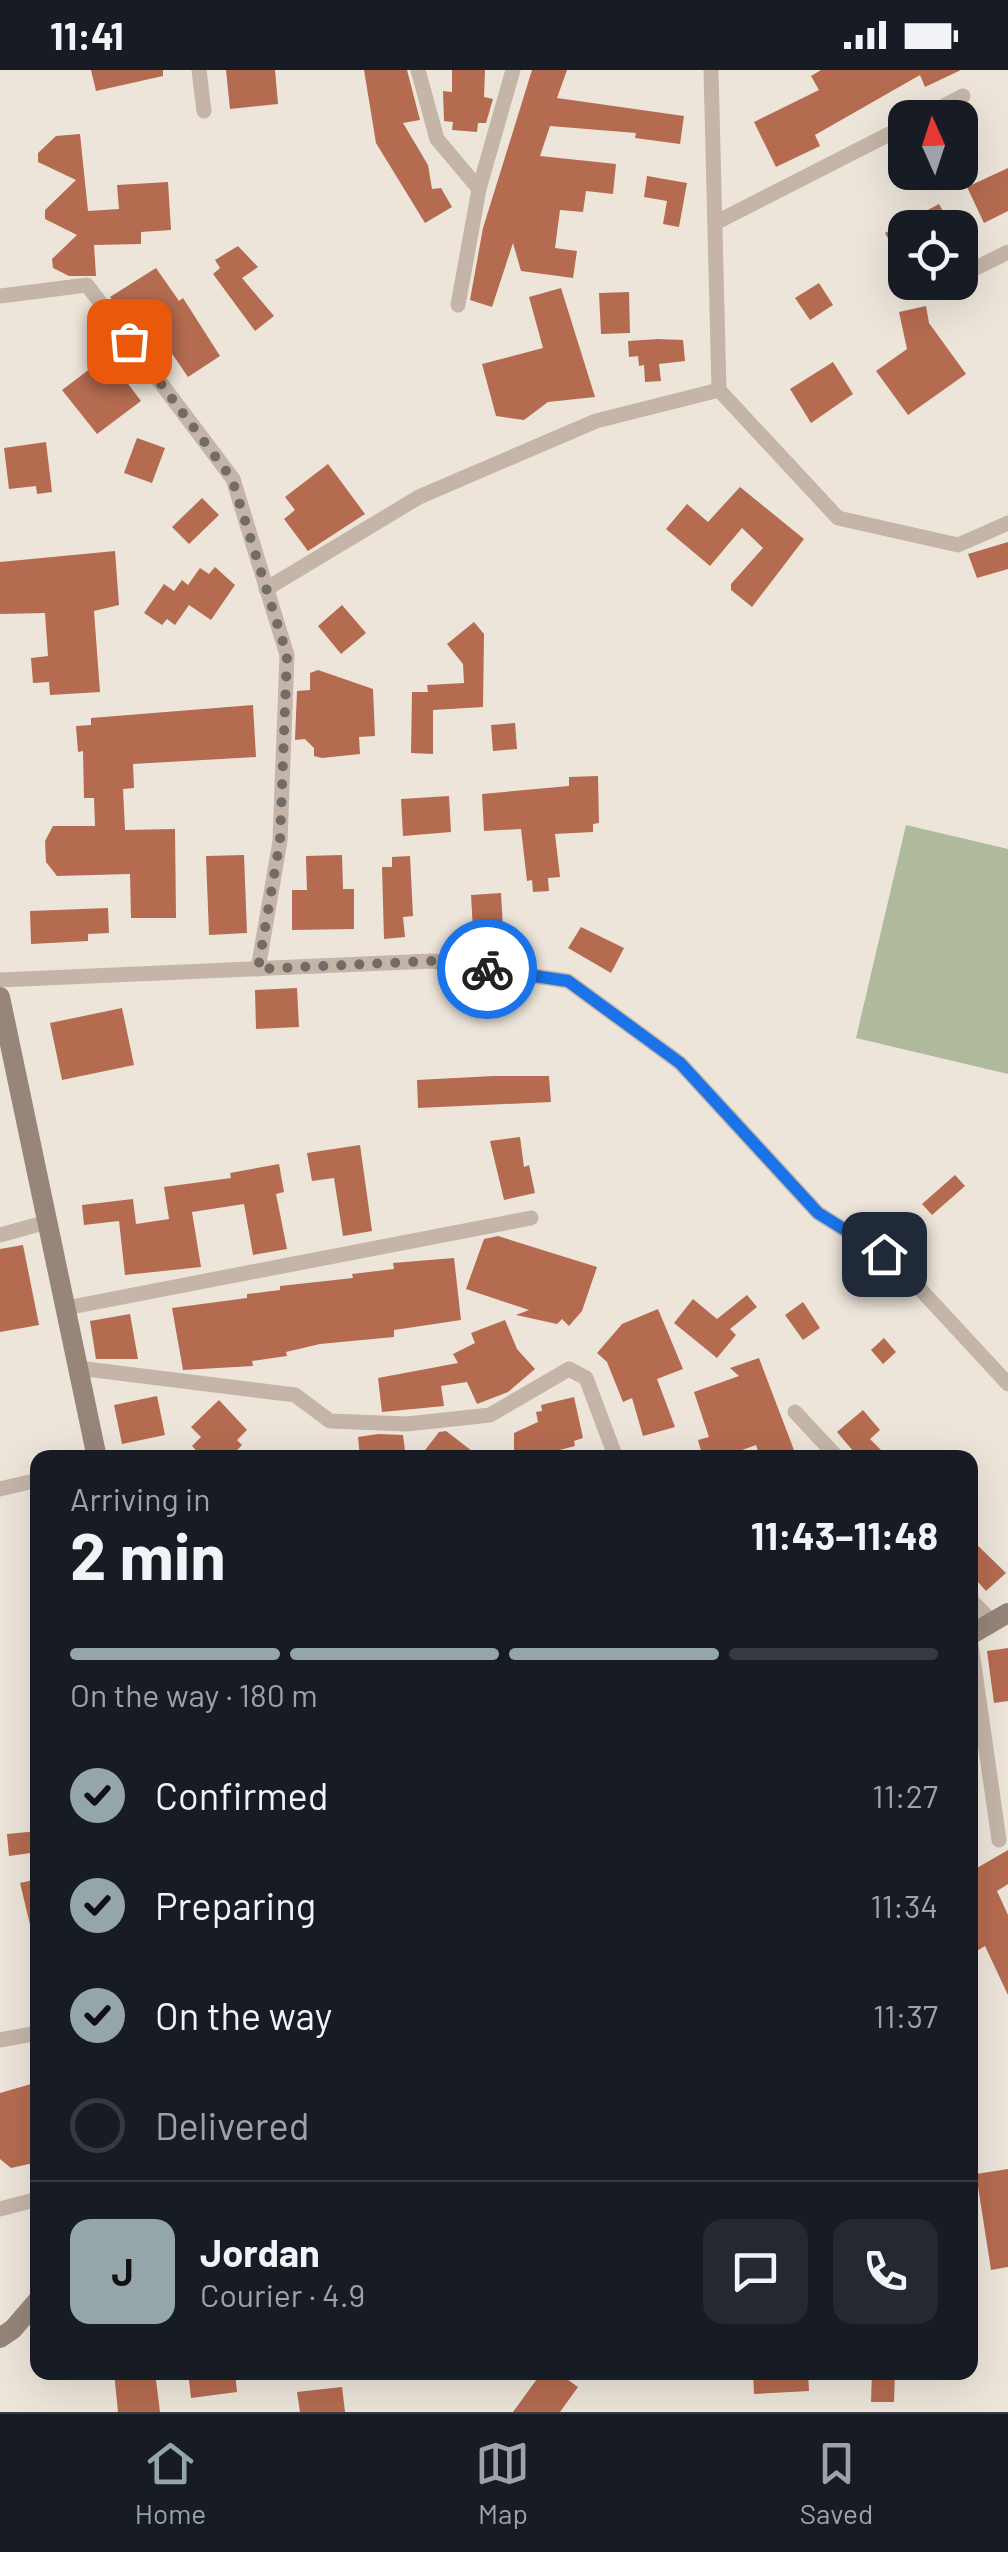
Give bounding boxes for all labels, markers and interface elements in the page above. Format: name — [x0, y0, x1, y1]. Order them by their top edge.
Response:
text: 11:41 — [50, 12, 124, 58]
north arrow — [888, 100, 978, 190]
map controls — [888, 100, 978, 300]
button: locate — [888, 210, 978, 300]
pin — [87, 299, 172, 384]
icon: bag — [102, 314, 157, 369]
courier — [437, 919, 537, 1019]
icon: bike — [460, 942, 515, 997]
pin — [842, 1212, 927, 1297]
icon: home — [857, 1227, 912, 1282]
text: Arriving in — [70, 1479, 210, 1517]
text: 11:43–11:48 — [751, 1512, 938, 1558]
text: 2 min — [70, 1515, 226, 1593]
text: On the way · 180 m — [70, 1675, 318, 1713]
icon: check — [70, 1768, 125, 1823]
text: Confirmed — [155, 1772, 328, 1818]
text: 11:27 — [872, 1776, 938, 1814]
icon: check — [70, 1878, 125, 1933]
text: Preparing — [155, 1882, 316, 1928]
text: 11:34 — [871, 1886, 938, 1924]
icon: check — [70, 1988, 125, 2043]
text: On the way — [155, 1992, 332, 2038]
text: 11:37 — [873, 1996, 938, 2034]
text: Delivered — [155, 2102, 309, 2148]
button: chat — [703, 2219, 808, 2324]
button: phone — [833, 2219, 938, 2324]
text: Jordan — [200, 2229, 320, 2275]
text: J — [111, 2248, 134, 2294]
text: Courier · 4.9 — [200, 2275, 365, 2313]
tab: Home — [135, 2436, 206, 2530]
tab: Map — [475, 2436, 530, 2530]
tab: Saved — [800, 2436, 873, 2530]

